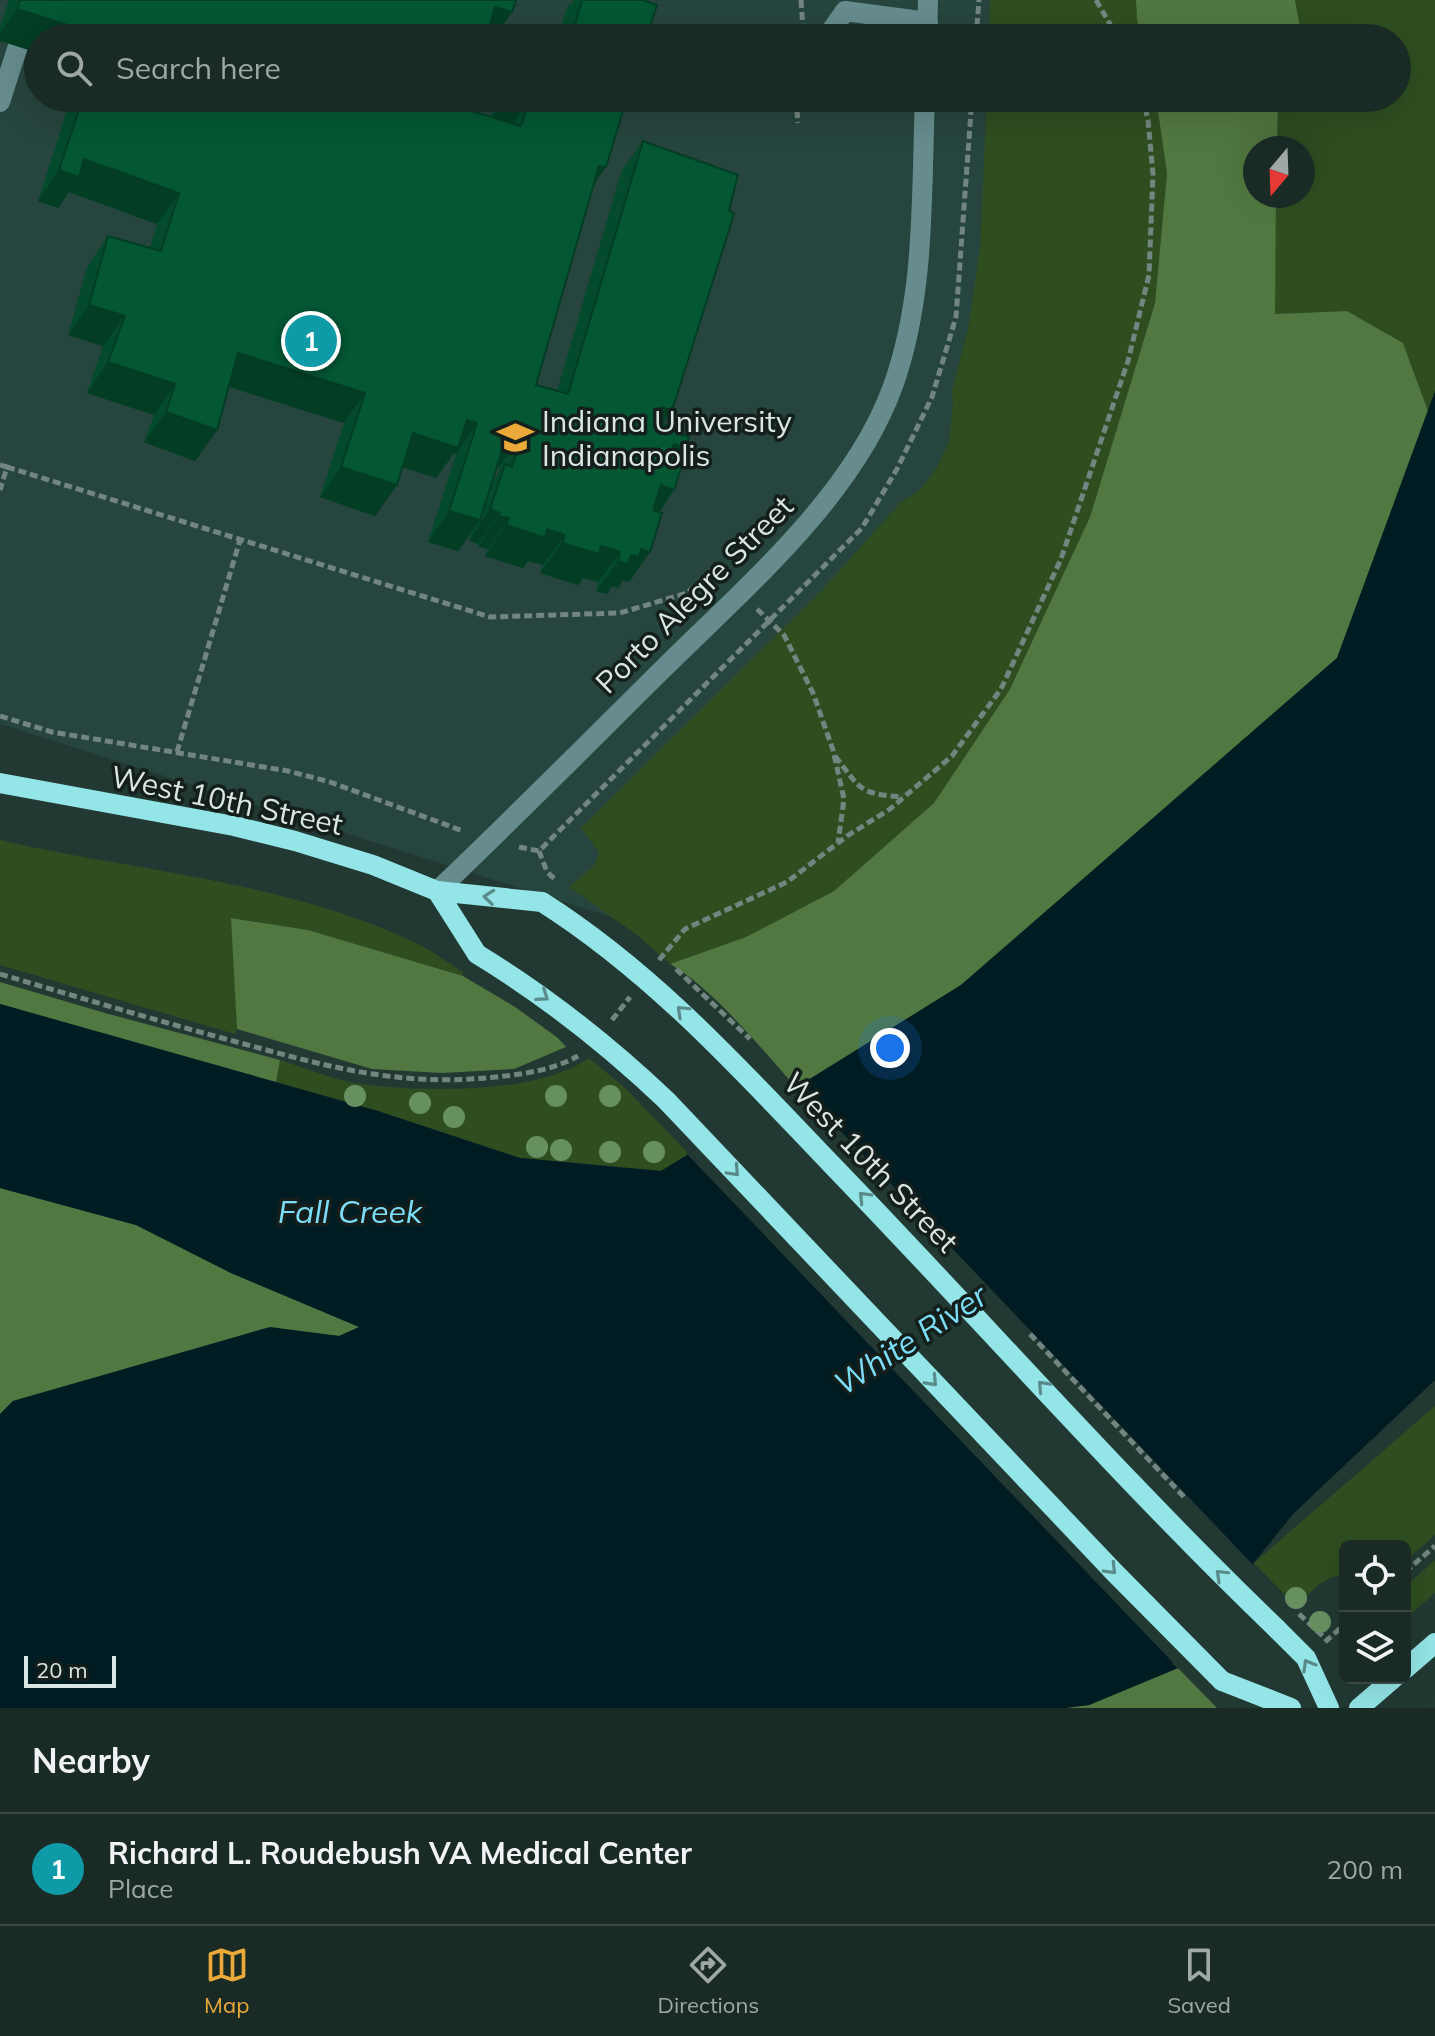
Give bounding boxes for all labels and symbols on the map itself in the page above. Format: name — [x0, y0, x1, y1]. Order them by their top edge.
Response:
north arrow — [1243, 136, 1315, 208]
pin: 1 — [285, 311, 337, 371]
place label: Indiana University Indianapolis — [542, 402, 792, 474]
school or university icon: Indiana University Indianapolis — [497, 419, 535, 457]
street label: Porto Alegre Street — [587, 487, 801, 701]
street label: West 10th Street — [108, 757, 346, 843]
one-way arrow — [482, 888, 495, 905]
one-way arrow — [534, 986, 548, 1001]
one-way arrow — [677, 1006, 691, 1021]
your location — [870, 1028, 910, 1068]
street label: West 10th Street — [775, 1064, 967, 1260]
one-way arrow — [725, 1162, 740, 1176]
water label: Fall Creek — [278, 1191, 424, 1231]
one-way arrow — [858, 1192, 873, 1206]
water label: White River — [826, 1274, 995, 1403]
one-way arrow — [922, 1372, 937, 1386]
one-way arrow — [1038, 1380, 1052, 1395]
one-way arrow — [1102, 1560, 1116, 1574]
one-way arrow — [1216, 1570, 1230, 1584]
scale bar — [24, 1652, 116, 1688]
one-way arrow — [1302, 1659, 1318, 1674]

